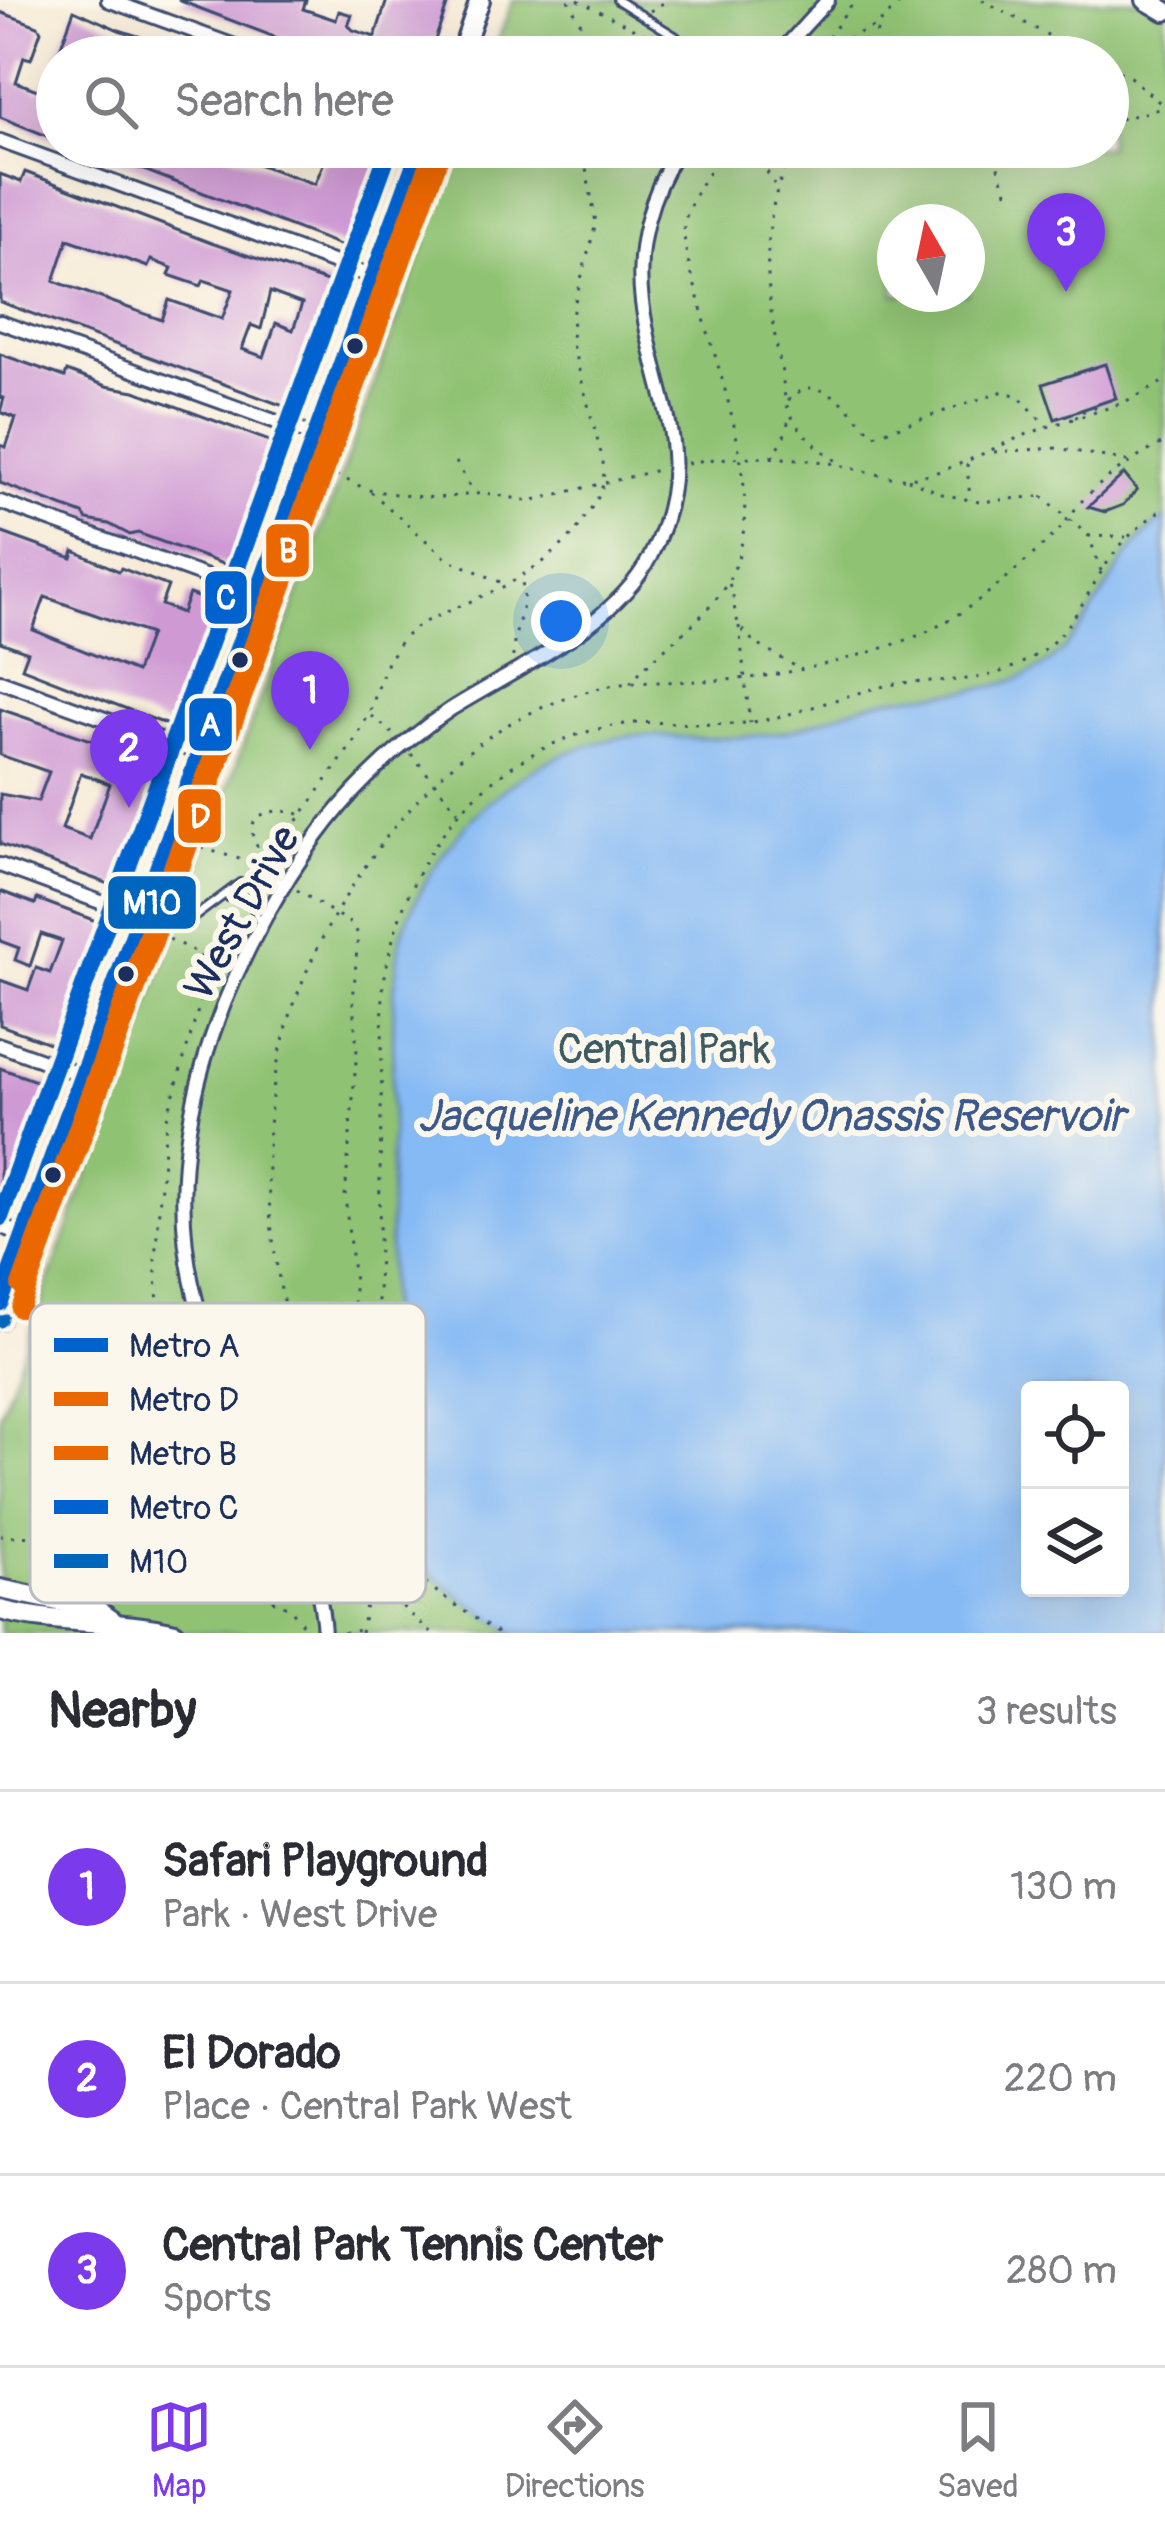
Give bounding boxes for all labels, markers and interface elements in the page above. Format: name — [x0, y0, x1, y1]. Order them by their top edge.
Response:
search box — [36, 36, 1129, 168]
icon: search — [78, 69, 144, 135]
text: Search here — [174, 74, 394, 130]
pin: 3 — [1027, 193, 1105, 292]
north arrow — [877, 204, 985, 312]
unlabelled marker — [344, 335, 366, 357]
line badge: B — [264, 522, 311, 579]
text: B — [279, 531, 297, 572]
line badge: C — [203, 569, 249, 626]
text: C — [216, 578, 236, 619]
your location — [531, 591, 591, 651]
unlabelled marker — [229, 649, 251, 671]
pin: 1 — [271, 651, 349, 750]
line badge: A — [187, 696, 234, 753]
text: A — [199, 705, 221, 746]
pin: 2 — [90, 709, 168, 808]
line badge: D — [176, 787, 223, 845]
street label: West Drive — [173, 816, 309, 1008]
line badge: M10 — [106, 874, 198, 931]
text: M10 — [122, 883, 182, 924]
unlabelled marker — [115, 963, 137, 985]
park label: Central Park — [557, 1024, 771, 1076]
water label: Jacqueline Kennedy Onassis Reservoir — [417, 1089, 1130, 1145]
unlabelled marker — [42, 1164, 64, 1186]
legend — [30, 1303, 426, 1603]
text: Metro A — [129, 1326, 240, 1367]
text: Metro D — [129, 1380, 239, 1421]
map controls — [1021, 1381, 1129, 1597]
button: locate — [1021, 1381, 1129, 1489]
text: Metro B — [129, 1434, 237, 1475]
text: Metro C — [129, 1488, 239, 1529]
button: layers — [1021, 1489, 1129, 1597]
text: M10 — [129, 1542, 188, 1583]
text: Nearby — [48, 1679, 196, 1743]
text: 3 results — [976, 1687, 1117, 1736]
text: Safari Playground — [162, 1834, 488, 1890]
text: 1 — [79, 1862, 95, 1911]
text: 130 m — [1010, 1862, 1117, 1911]
text: Park · West Drive — [162, 1890, 437, 1939]
text: El Dorado — [162, 2026, 341, 2082]
text: 2 — [76, 2054, 98, 2103]
text: 220 m — [1004, 2054, 1117, 2103]
text: Place · Central Park West — [162, 2082, 572, 2131]
text: Central Park Tennis Center — [162, 2218, 663, 2274]
text: 3 — [76, 2246, 98, 2295]
text: 280 m — [1006, 2246, 1117, 2295]
text: Sports — [162, 2274, 271, 2323]
tab: Map — [146, 2394, 212, 2507]
tab: Directions — [505, 2394, 645, 2507]
tab: Saved — [937, 2394, 1019, 2507]

